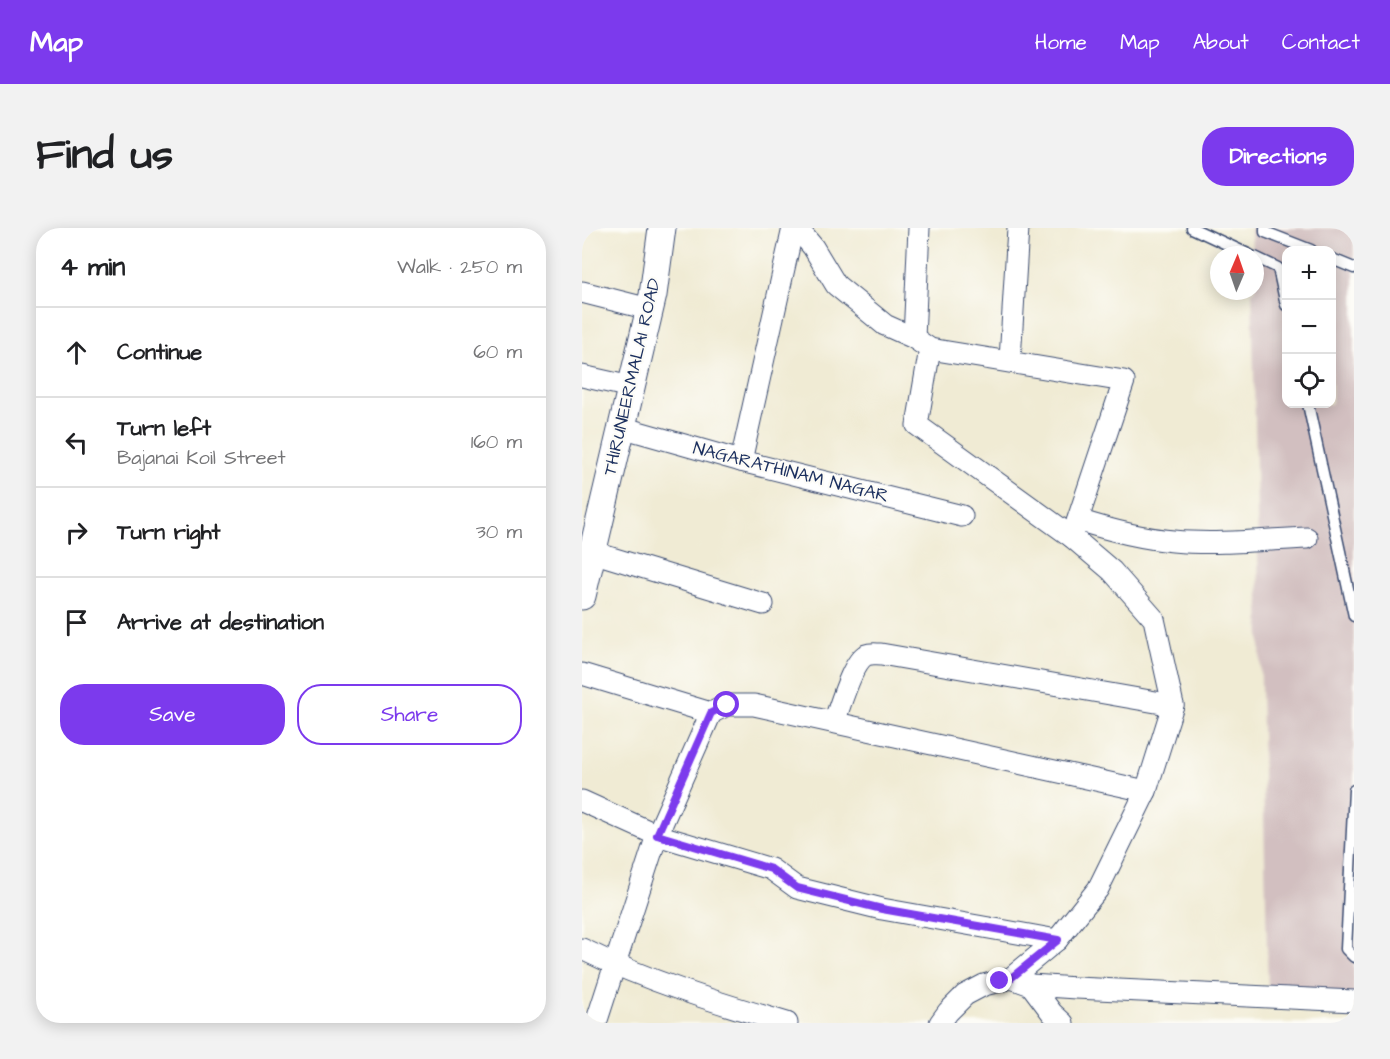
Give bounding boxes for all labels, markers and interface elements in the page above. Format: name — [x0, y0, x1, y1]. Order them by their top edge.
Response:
text: Map — [30, 23, 83, 62]
text: Home — [1035, 28, 1087, 57]
text: Map — [1120, 28, 1160, 57]
text: About — [1193, 28, 1249, 57]
text: Contact — [1282, 28, 1360, 57]
text: Find us — [36, 127, 173, 185]
button: Directions — [1202, 127, 1354, 186]
north arrow — [1210, 246, 1264, 300]
map controls — [1282, 246, 1336, 408]
button: + — [1282, 246, 1336, 300]
text: 4 min — [60, 249, 125, 285]
text: Walk · 250 m — [397, 253, 522, 281]
street label: THIRUNEERMALAI ROAD — [597, 276, 667, 478]
button: − — [1282, 300, 1336, 354]
icon: ahead — [60, 336, 93, 369]
text: Continue — [117, 337, 202, 368]
text: 60 m — [473, 338, 522, 366]
button: locate — [1282, 354, 1336, 408]
text: Turn left — [117, 413, 211, 444]
icon: left — [60, 426, 93, 459]
text: 160 m — [471, 428, 522, 456]
street label: NAGARATHINAM NAGAR — [691, 436, 891, 508]
text: Bajanai Koil Street — [117, 444, 286, 472]
icon: right — [60, 516, 93, 549]
text: Turn right — [117, 517, 220, 548]
text: 30 m — [476, 518, 522, 546]
icon: arrive — [60, 606, 93, 639]
text: Arrive at destination — [117, 607, 324, 638]
button: Save — [60, 684, 285, 745]
button: Share — [297, 684, 522, 745]
route start — [713, 691, 739, 717]
route end — [986, 967, 1012, 993]

